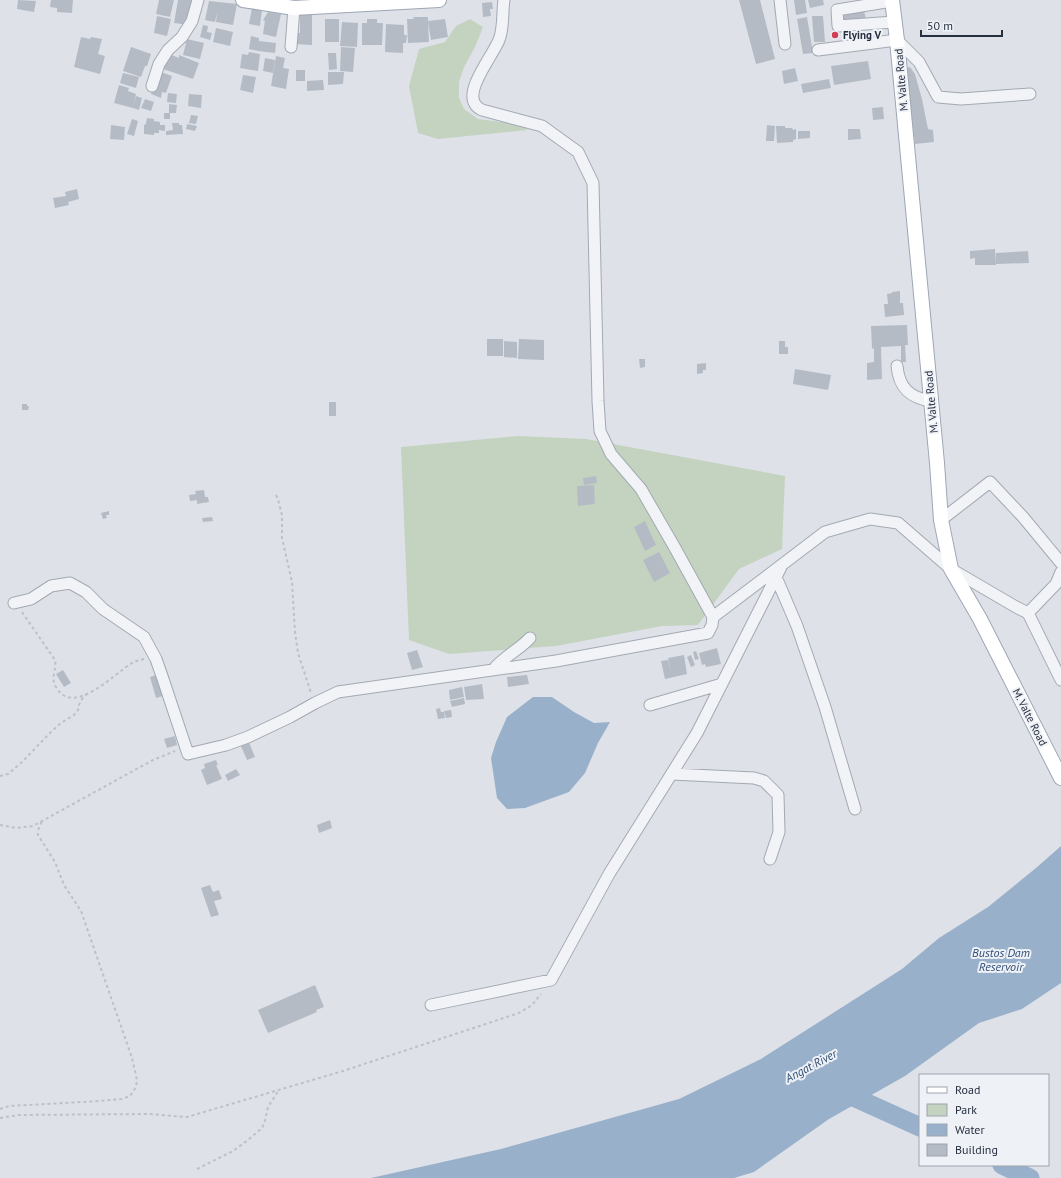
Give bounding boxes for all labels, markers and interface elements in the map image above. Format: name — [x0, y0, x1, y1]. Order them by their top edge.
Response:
scale bar — [921, 12, 1002, 38]
text: 50 m — [927, 18, 953, 33]
place label: Flying V — [843, 28, 881, 42]
marker: Flying V — [830, 30, 840, 40]
street label: M. Valte Road — [891, 48, 911, 112]
street label: M. Valte Road — [921, 370, 941, 434]
street label: M. Valte Road — [1010, 686, 1050, 748]
water label: Bustos Dam Reservoir — [972, 945, 1030, 974]
water label: Angat River — [782, 1045, 840, 1086]
legend — [919, 1074, 1049, 1166]
text: Road — [955, 1082, 980, 1097]
text: Park — [955, 1102, 977, 1117]
text: Water — [955, 1122, 985, 1137]
text: Building — [955, 1142, 998, 1157]

